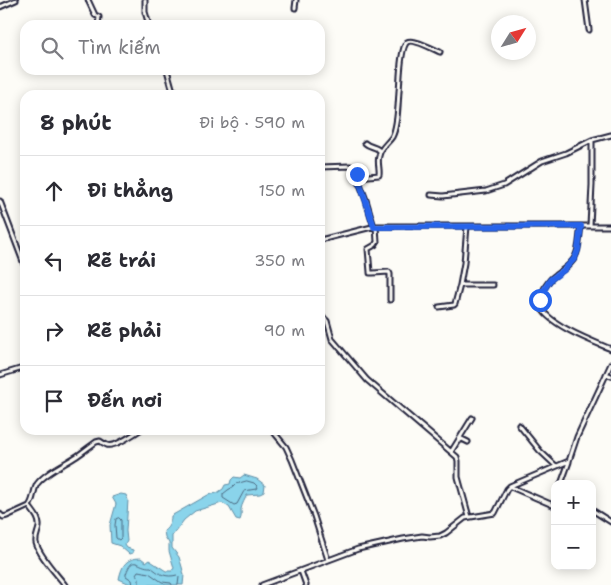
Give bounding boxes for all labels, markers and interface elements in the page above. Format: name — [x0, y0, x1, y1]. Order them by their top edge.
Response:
north arrow — [491, 15, 536, 60]
search box — [20, 20, 325, 75]
icon: search — [38, 34, 66, 62]
text: Tìm kiếm — [78, 35, 161, 60]
text: 8 phút — [40, 109, 112, 137]
text: Đi bộ · 590 m — [199, 112, 305, 133]
route end — [346, 163, 369, 186]
icon: ahead — [40, 177, 68, 205]
text: Đi thẳng — [87, 178, 173, 203]
text: 150 m — [258, 180, 305, 201]
icon: left — [40, 247, 68, 275]
text: Rẽ trái — [87, 248, 156, 273]
text: 350 m — [254, 250, 305, 271]
route start — [529, 289, 552, 312]
icon: right — [40, 317, 68, 345]
text: Rẽ phải — [87, 318, 162, 343]
text: 90 m — [264, 320, 305, 341]
icon: arrive — [40, 387, 68, 415]
text: Đến nơi — [87, 388, 162, 413]
map controls — [551, 480, 596, 570]
button: + — [551, 480, 596, 525]
button: − — [551, 525, 596, 570]

